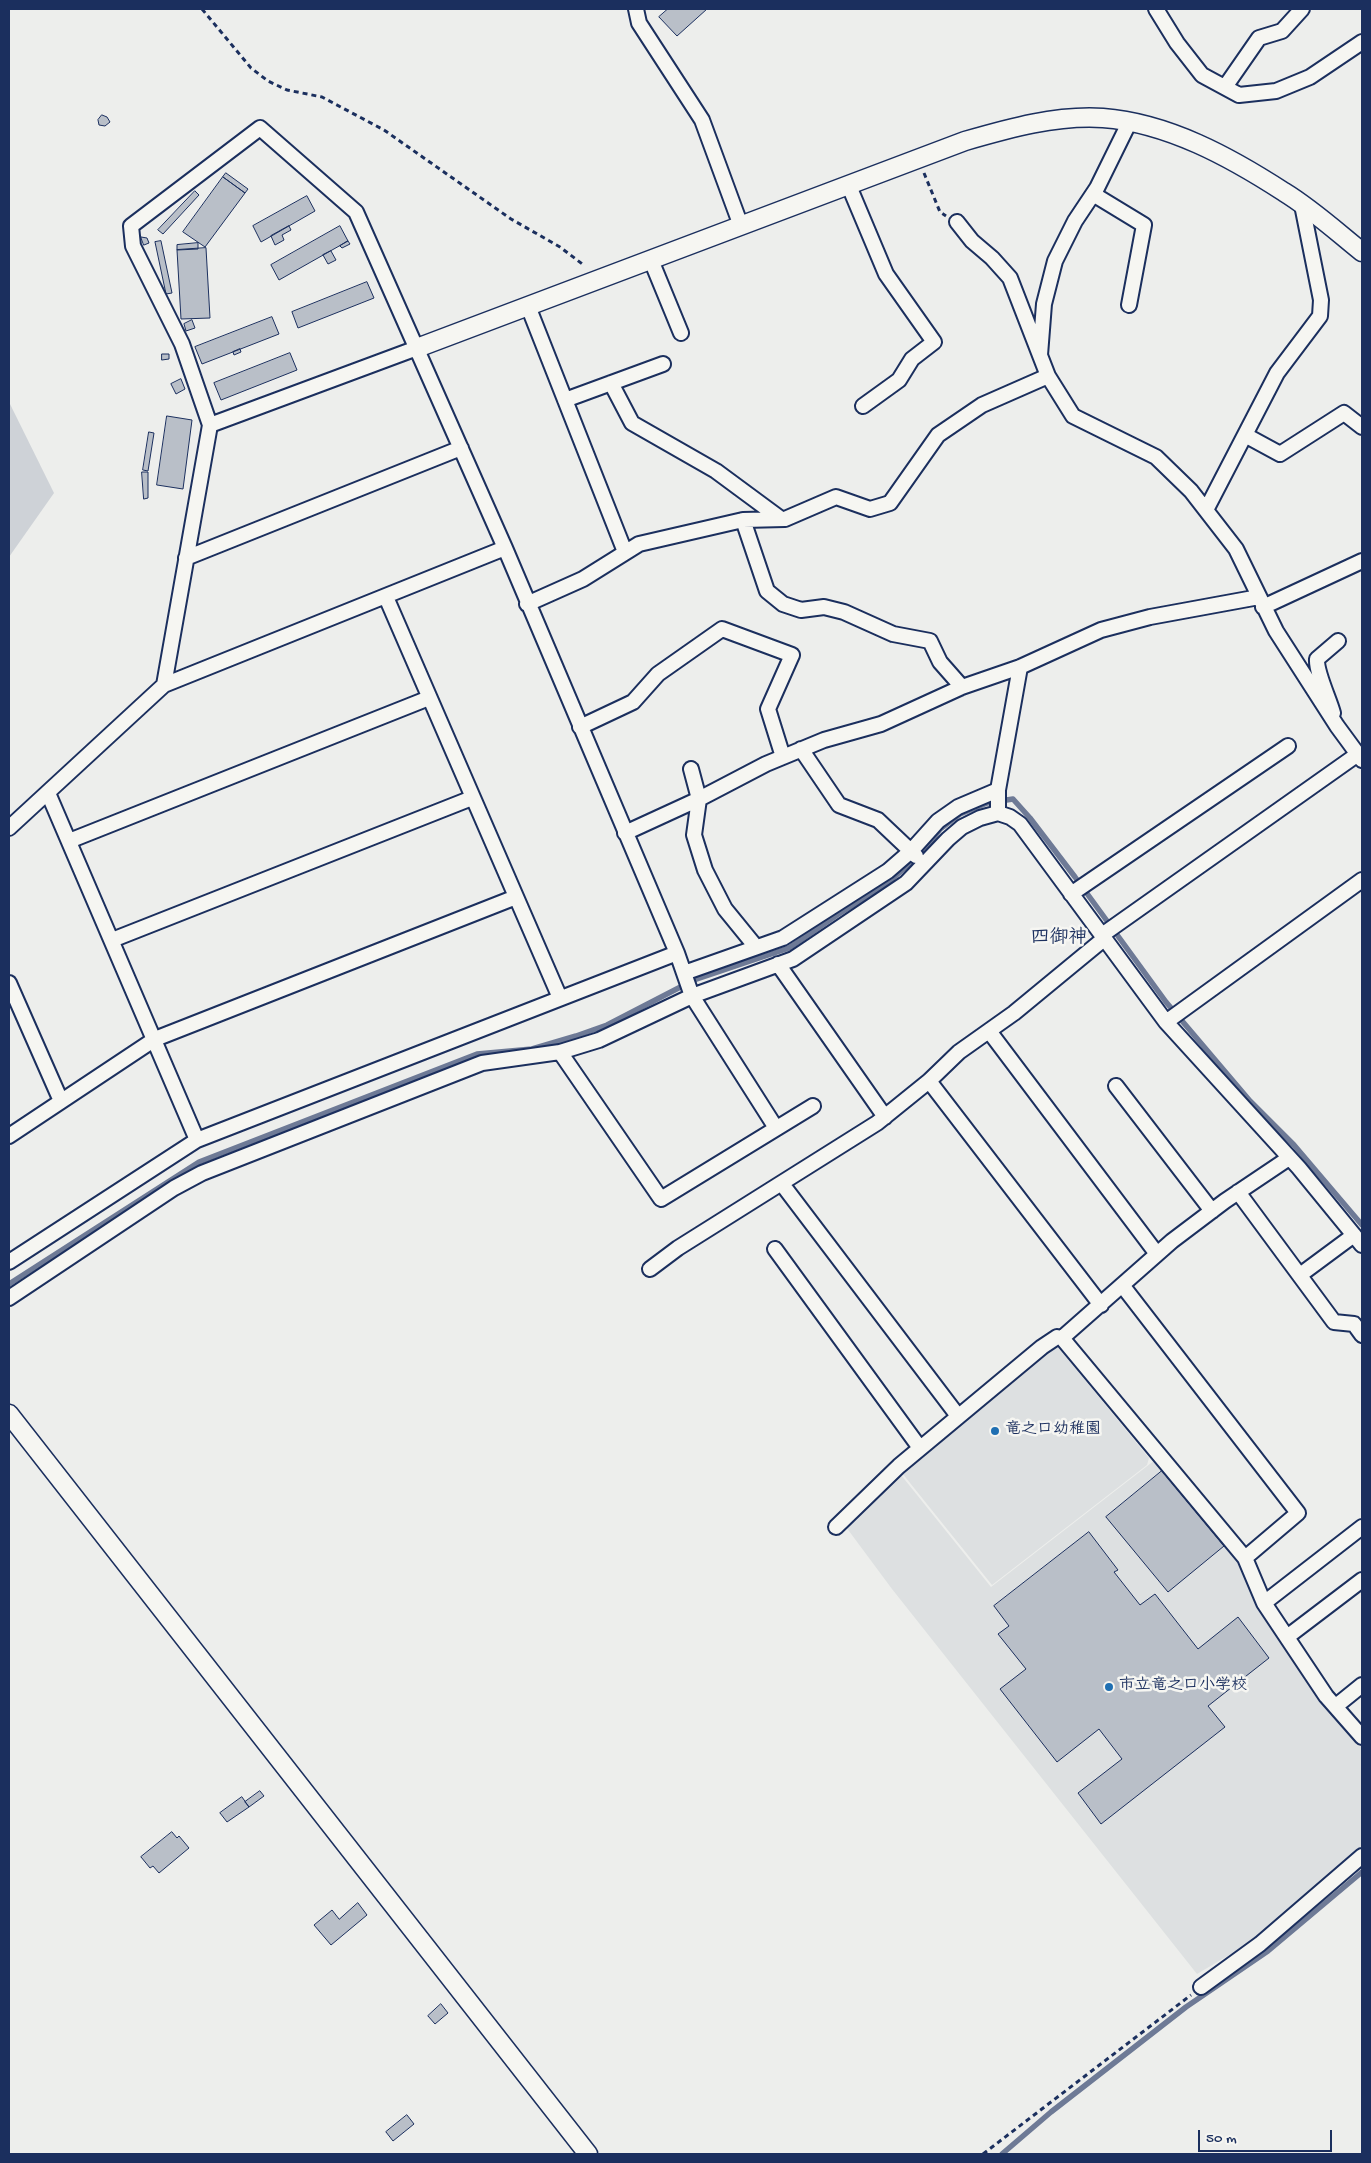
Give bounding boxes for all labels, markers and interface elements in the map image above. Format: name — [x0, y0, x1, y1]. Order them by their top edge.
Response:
district label: 四御神 — [1031, 928, 1087, 950]
place label: 竜之口幼稚園 — [1005, 1421, 1101, 1441]
marker: 竜之口幼稚園 — [989, 1425, 1001, 1437]
place label: 市立竜之口小学校 — [1119, 1677, 1247, 1697]
marker: 市立竜之口小学校 — [1103, 1681, 1115, 1693]
scale bar — [1201, 2120, 1335, 2152]
text: 50 m — [1206, 2130, 1237, 2148]

